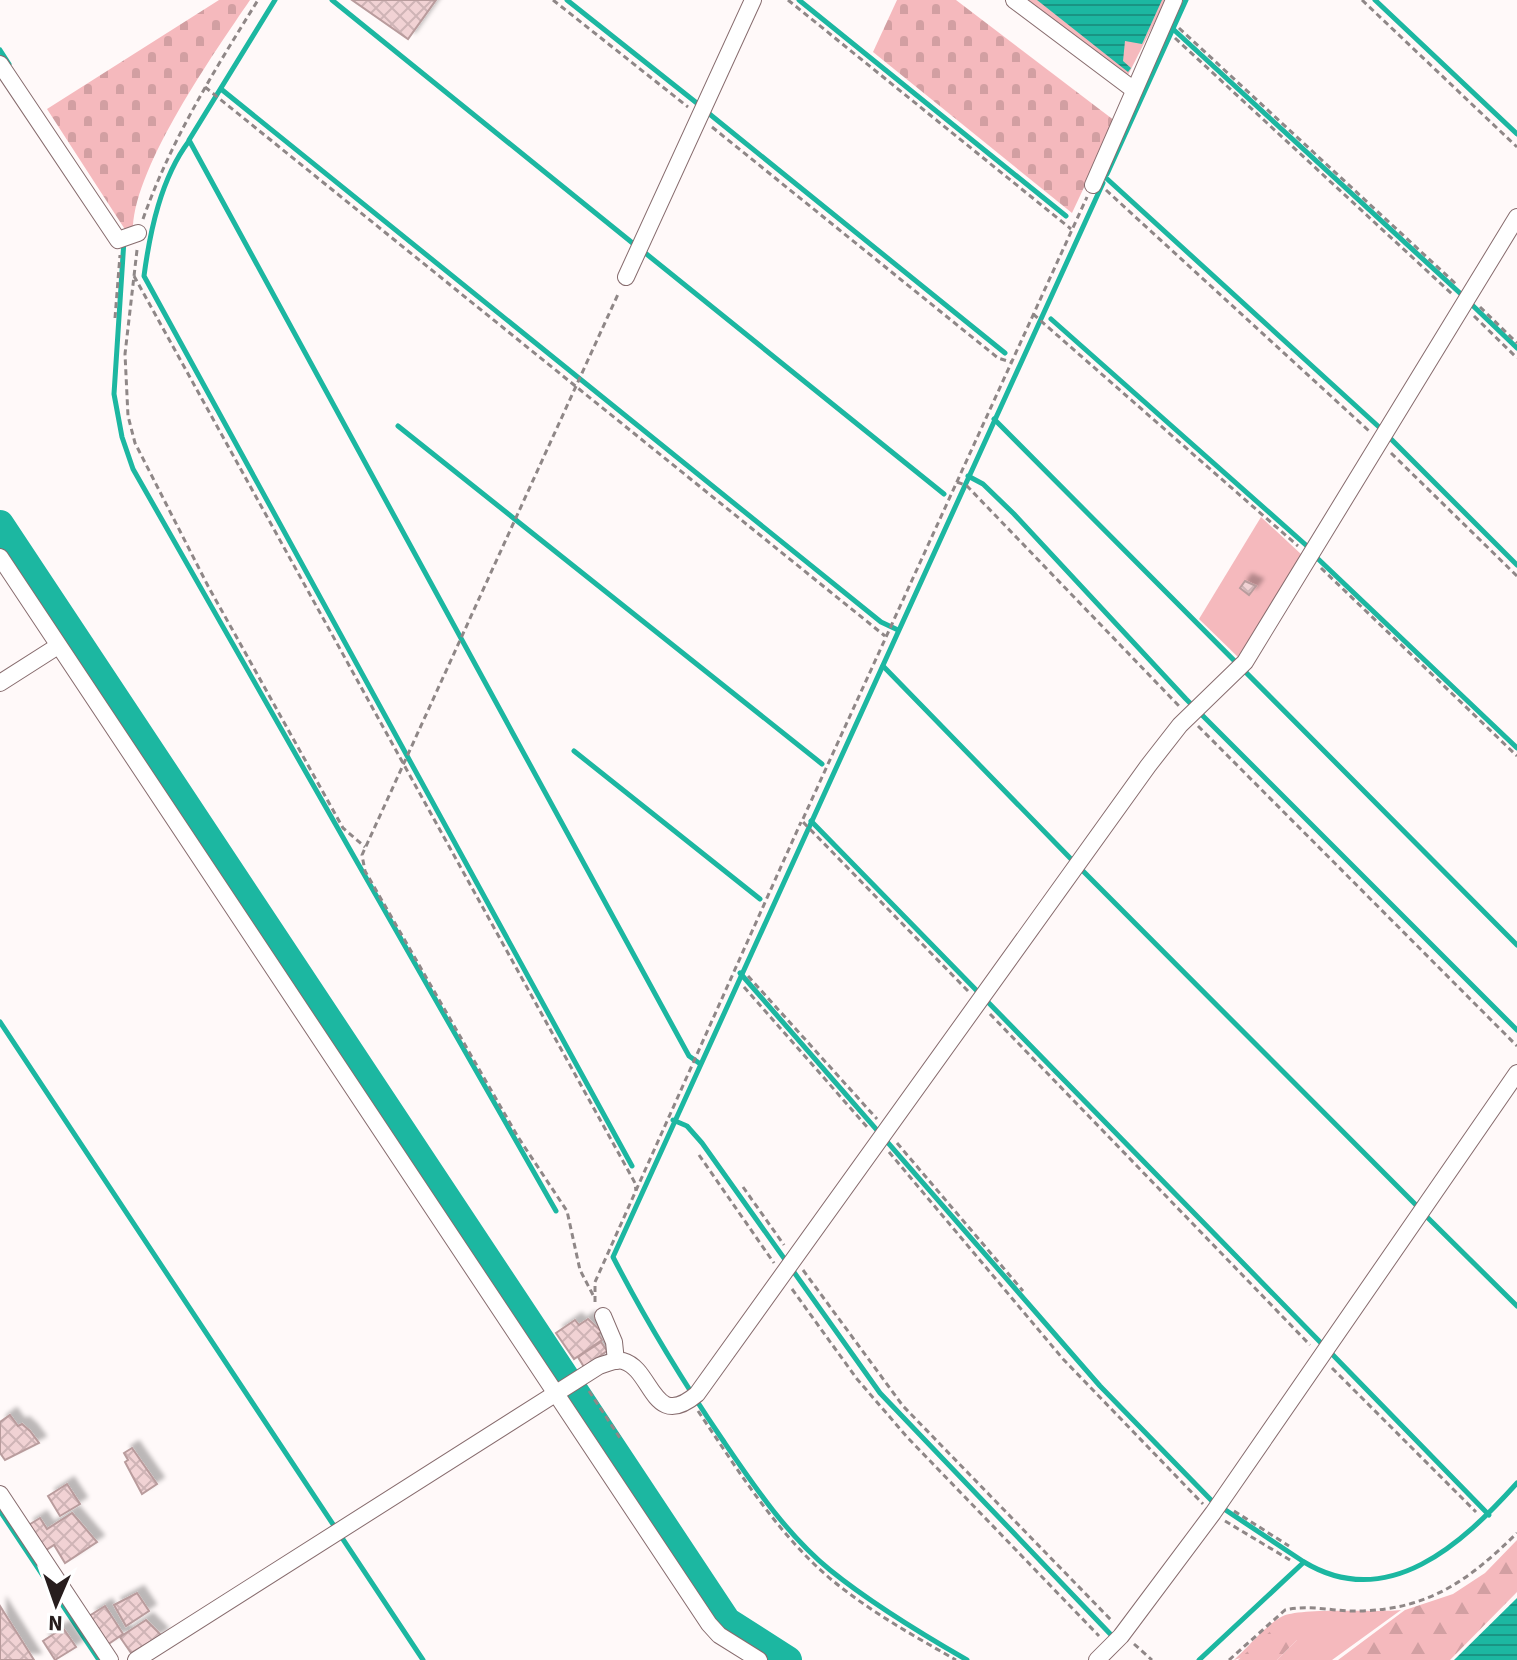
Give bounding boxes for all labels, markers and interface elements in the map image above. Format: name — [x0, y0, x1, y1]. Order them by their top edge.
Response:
north arrow — [16, 1564, 96, 1644]
text: N — [47, 1607, 63, 1639]

